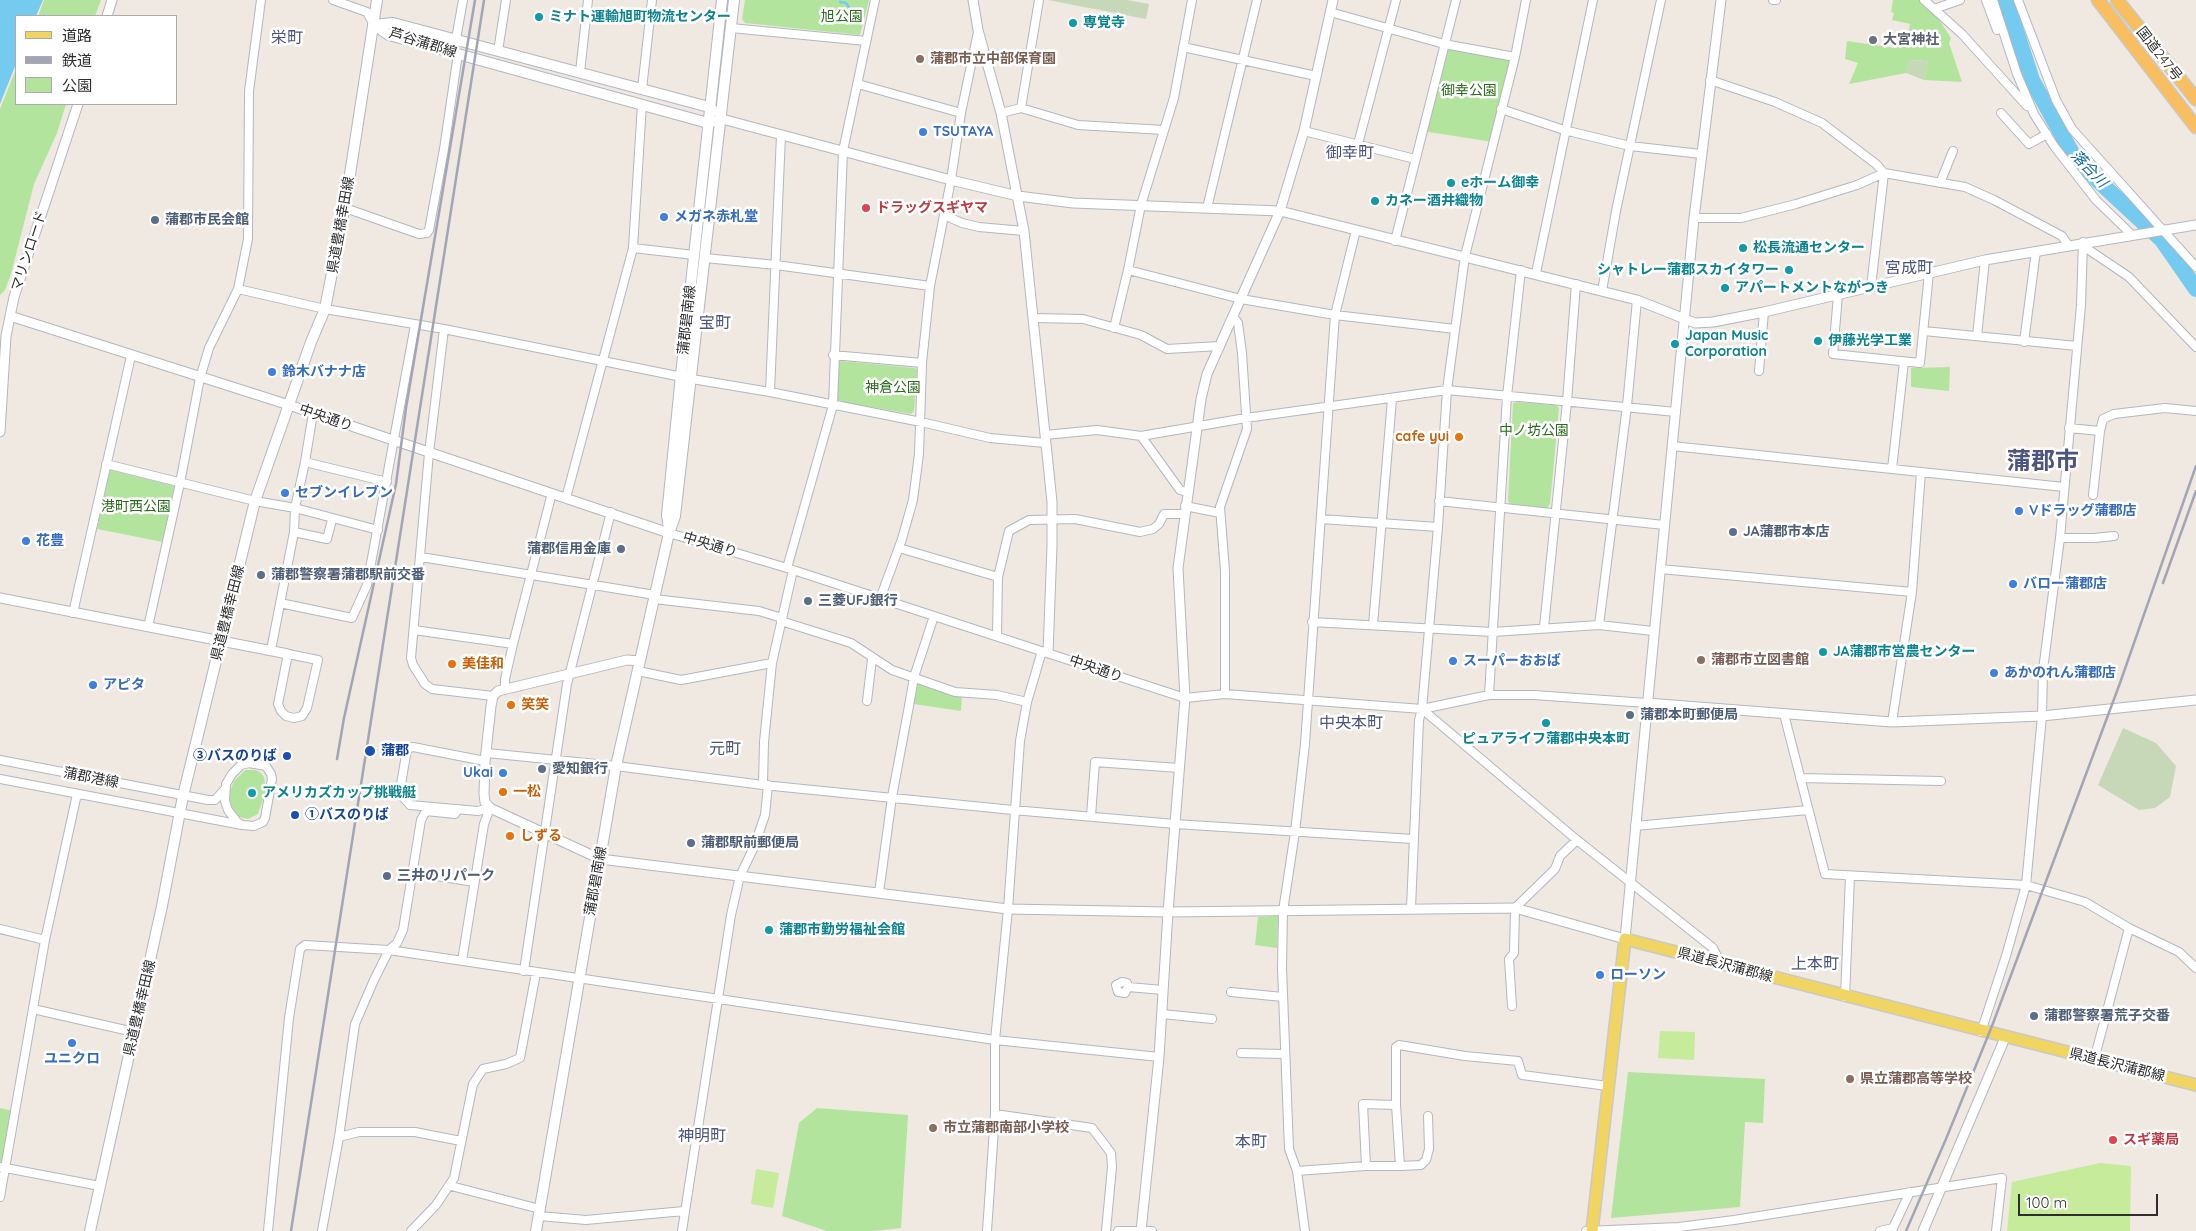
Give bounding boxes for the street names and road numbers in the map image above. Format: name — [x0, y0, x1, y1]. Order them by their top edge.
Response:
street label: 国道247号 — [2133, 24, 2185, 84]
street label: 芦谷蒲郡線 — [387, 25, 459, 61]
street label: 県道豊橋幸田線 — [324, 175, 358, 275]
street label: マリンロード — [8, 208, 50, 294]
street label: 蒲郡碧南線 — [675, 284, 699, 356]
street label: 中央通り — [297, 401, 355, 435]
street label: 中央通り — [681, 529, 739, 561]
street label: 県道豊橋幸田線 — [208, 563, 248, 663]
street label: 中央通り — [1067, 652, 1125, 686]
street label: 蒲郡港線 — [62, 764, 120, 792]
street label: 蒲郡碧南線 — [582, 845, 610, 917]
street label: 県道長沢蒲郡線 — [1675, 944, 1775, 986]
street label: 県道豊橋幸田線 — [121, 958, 159, 1058]
street label: 県道長沢蒲郡線 — [2067, 1045, 2167, 1085]

